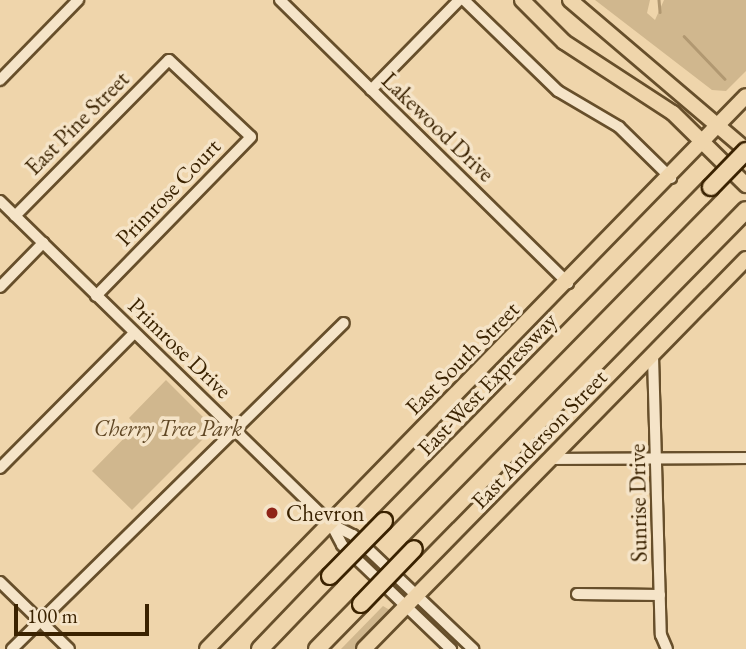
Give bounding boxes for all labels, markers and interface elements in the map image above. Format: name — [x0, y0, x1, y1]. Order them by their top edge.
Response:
street label: East Pine Street — [19, 65, 135, 181]
street label: Lakewood Drive — [376, 66, 500, 188]
street label: Primrose Court — [110, 133, 226, 251]
street label: Primrose Drive — [123, 292, 237, 404]
street label: East South Street — [399, 295, 525, 421]
street label: East-West Expressway — [412, 307, 562, 461]
street label: East Anderson Street — [465, 363, 613, 515]
park label: Cherry Tree Park — [94, 414, 242, 442]
street label: Sunrise Drive — [623, 444, 653, 562]
place label: Chevron — [286, 499, 364, 527]
marker: Chevron — [264, 505, 280, 521]
scale bar — [18, 590, 152, 634]
text: 100 m — [27, 602, 78, 629]

